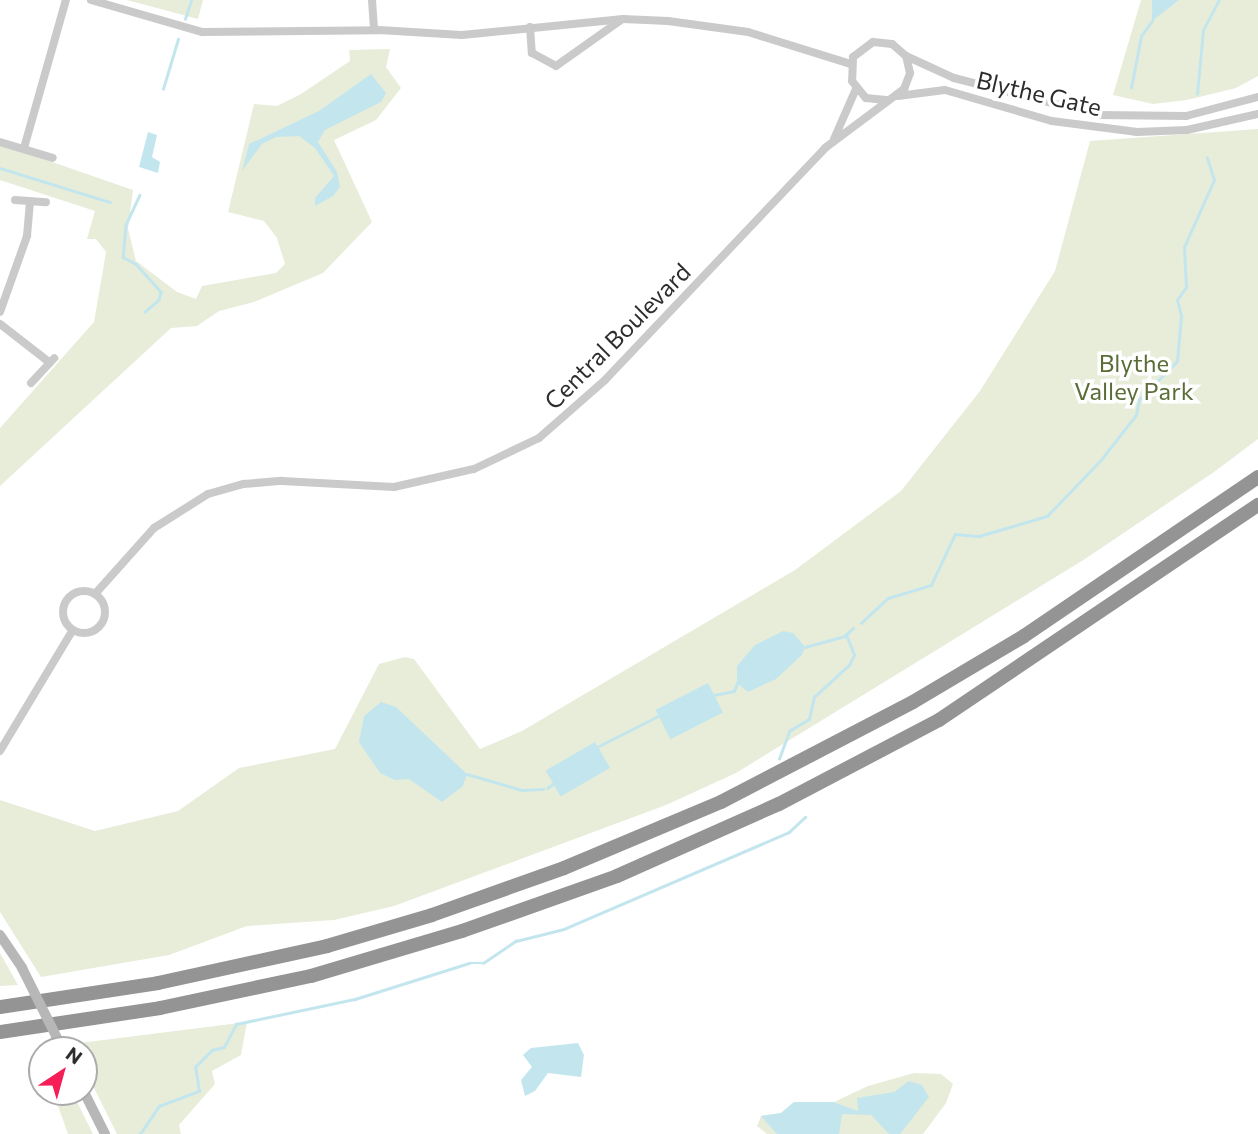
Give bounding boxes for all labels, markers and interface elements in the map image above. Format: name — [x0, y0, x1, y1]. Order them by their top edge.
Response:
street label: Blythe Gate — [974, 65, 1104, 121]
street label: Central Boulevard — [538, 257, 696, 415]
park label: Blythe Valley Park — [1074, 349, 1194, 405]
north arrow — [28, 1036, 98, 1106]
text: N — [62, 1042, 87, 1069]

